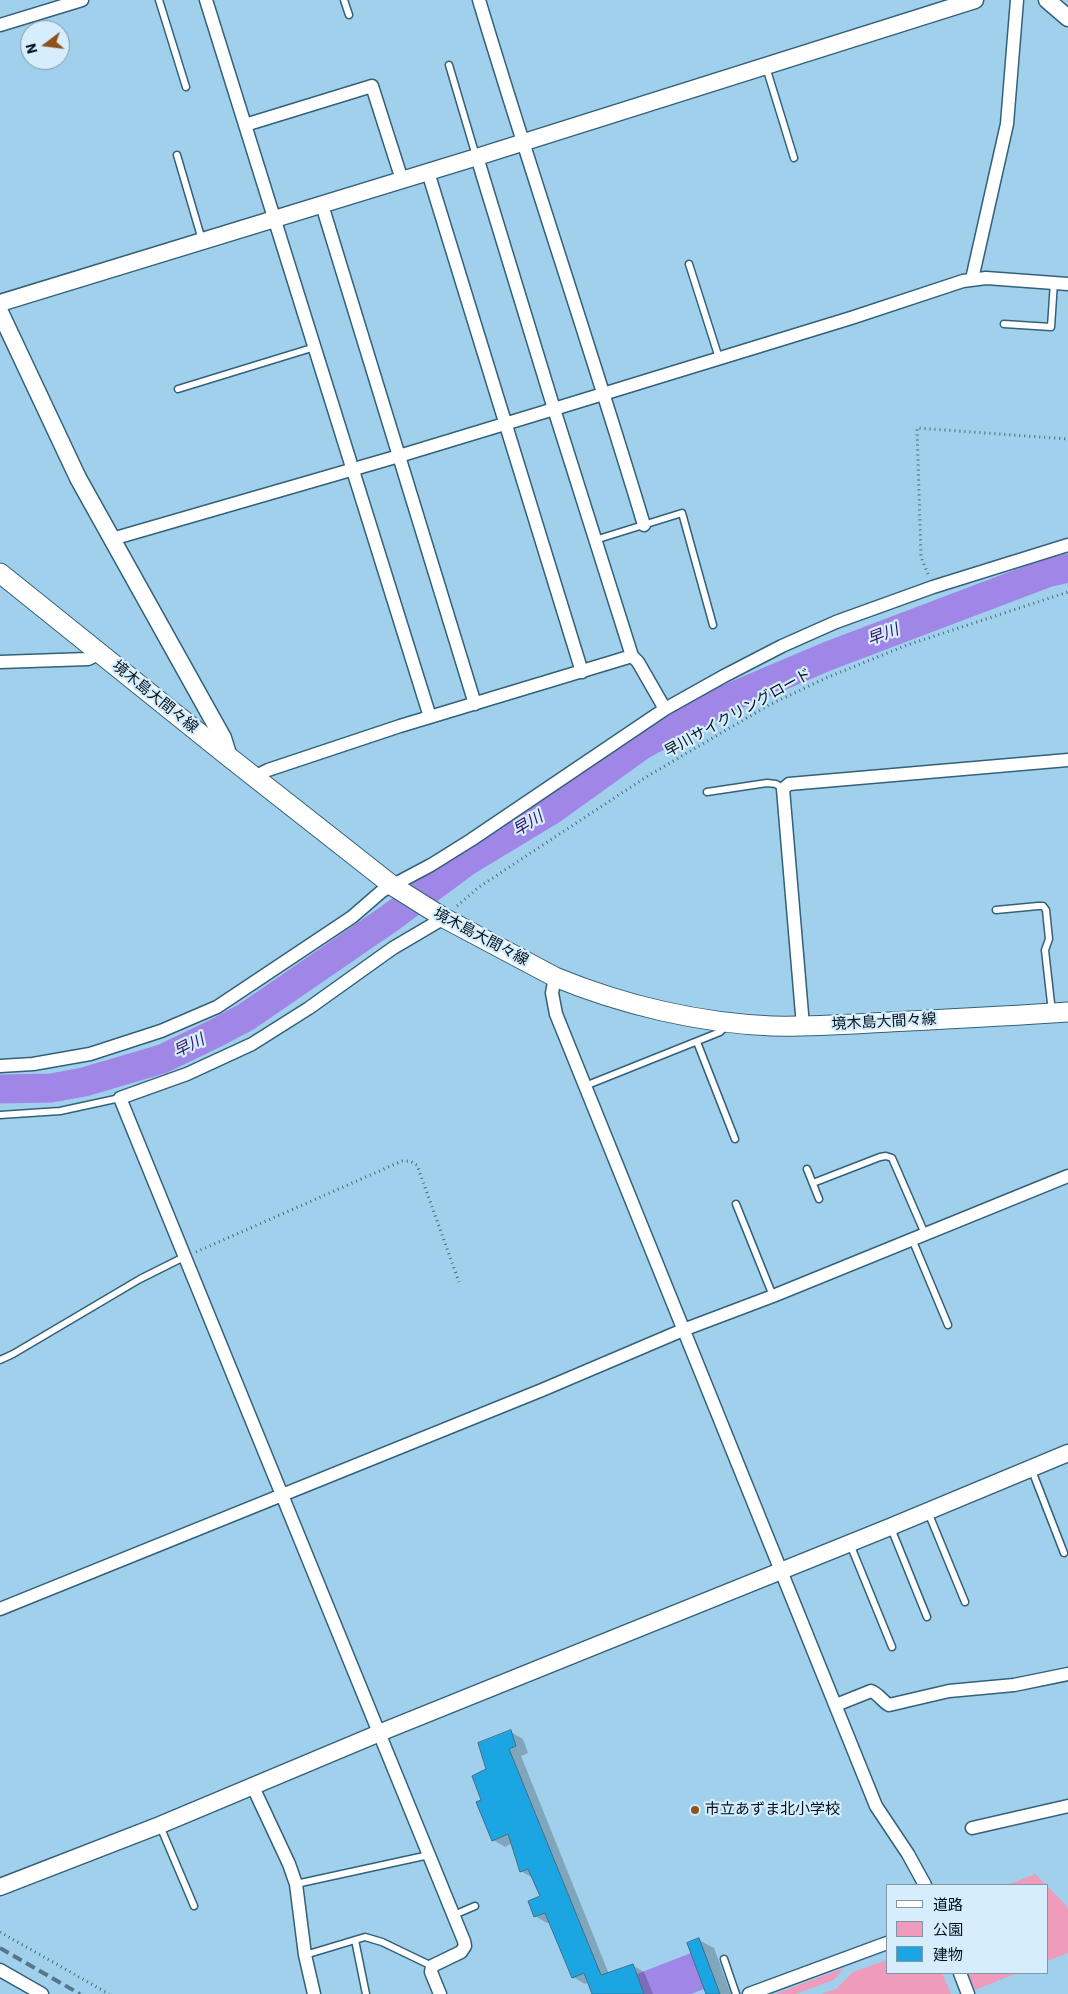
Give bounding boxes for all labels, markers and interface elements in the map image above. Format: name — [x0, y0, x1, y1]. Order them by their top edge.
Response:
north arrow — [20, 20, 70, 70]
text: N — [21, 41, 41, 56]
water label: 早川 — [865, 620, 901, 650]
street label: 境木島大間々線 — [109, 657, 201, 737]
street label: 早川サイクリングロード — [661, 665, 815, 761]
water label: 早川 — [509, 808, 547, 840]
street label: 境木島大間々線 — [430, 904, 532, 970]
street label: 境木島大間々線 — [831, 1010, 937, 1034]
water label: 早川 — [170, 1030, 208, 1062]
place label: 市立あずま北小学校 — [705, 1801, 840, 1819]
marker: 市立あずま北小学校 — [689, 1804, 701, 1816]
legend — [886, 1884, 1048, 1974]
text: 道路 — [933, 1895, 963, 1914]
text: 公園 — [933, 1920, 963, 1939]
text: 建物 — [933, 1945, 963, 1964]

